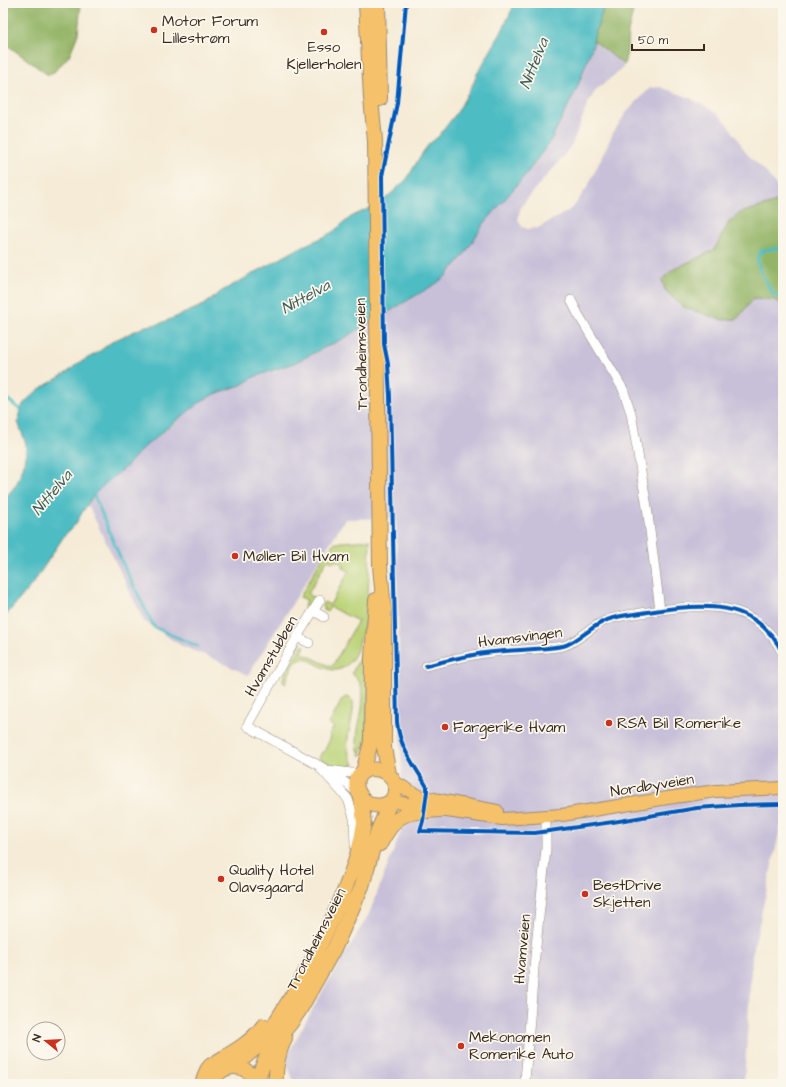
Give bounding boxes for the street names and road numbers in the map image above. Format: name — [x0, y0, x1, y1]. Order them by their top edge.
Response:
street label: Trondheimsveien — [350, 297, 373, 410]
street label: Hvamstubben — [240, 612, 303, 700]
street label: Hvamsvingen — [477, 622, 564, 654]
street label: Nordbyveien — [609, 768, 696, 803]
street label: Trondheimsveien — [282, 884, 351, 994]
street label: Hvamveien — [509, 913, 536, 985]

